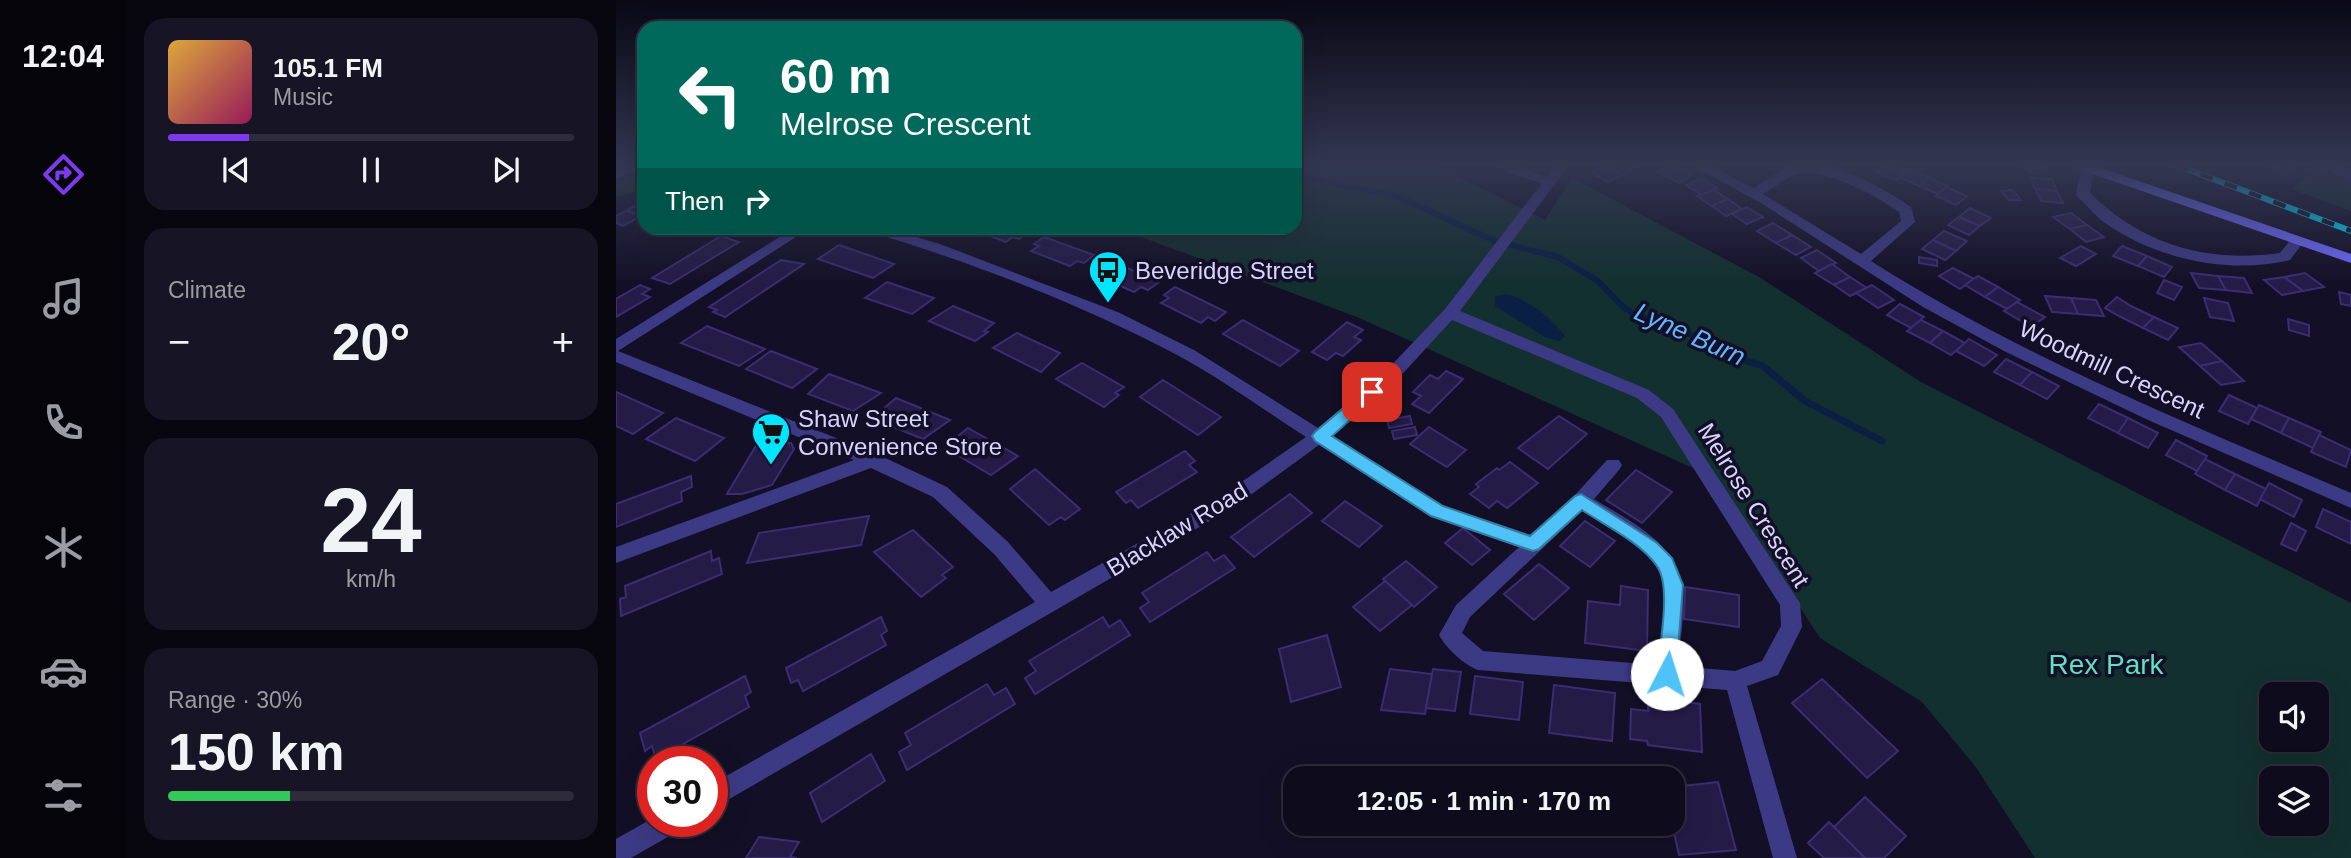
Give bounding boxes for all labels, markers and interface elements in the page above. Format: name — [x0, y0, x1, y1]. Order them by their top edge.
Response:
text: 12:04 — [22, 38, 104, 74]
icon: left — [665, 49, 756, 140]
text: 60 m — [780, 49, 892, 103]
text: 105.1 FM — [273, 53, 383, 83]
text: Music — [273, 84, 333, 110]
text: Melrose Crescent — [780, 106, 1031, 142]
icon: directions — [39, 150, 88, 199]
icon: previous — [217, 151, 255, 189]
icon: pause — [352, 151, 390, 189]
icon: next — [487, 151, 525, 189]
icon: right — [738, 182, 776, 220]
text: Then — [665, 186, 724, 216]
bus stop icon: Beveridge Street — [1087, 249, 1129, 304]
place label: Beveridge Street — [1135, 257, 1314, 284]
icon: music — [39, 274, 88, 323]
text: Climate — [168, 277, 246, 303]
water label: Lyne Burn — [1630, 296, 1750, 372]
text: 20° — [332, 313, 410, 371]
street label: Woodmill Crescent — [2015, 314, 2209, 424]
text: − — [168, 321, 190, 363]
text: + — [552, 321, 574, 363]
pin — [1342, 362, 1402, 422]
icon: arrive — [1353, 373, 1391, 411]
icon: phone — [39, 398, 88, 447]
place label: Shaw Street Convenience Store — [798, 405, 1002, 460]
supermarket icon: Shaw Street Convenience Store — [750, 411, 792, 466]
street label: Melrose Crescent — [1693, 418, 1815, 592]
text: 24 — [320, 470, 422, 571]
street label: Blacklaw Road — [1102, 477, 1252, 581]
icon: climate — [39, 523, 88, 572]
text: km/h — [346, 566, 396, 592]
position arrow — [1630, 637, 1704, 711]
icon: car — [39, 647, 88, 696]
park label: Rex Park — [2048, 649, 2165, 680]
map controls — [2259, 682, 2329, 836]
button: sound — [2259, 682, 2329, 752]
text: Range · 30% — [168, 687, 302, 713]
text: 150 km — [168, 723, 344, 781]
speed limit sign: 30 — [637, 746, 728, 837]
button: layers — [2259, 766, 2329, 836]
icon: filters — [39, 771, 88, 820]
text: 12:05 · 1 min · 170 m — [1357, 786, 1611, 816]

